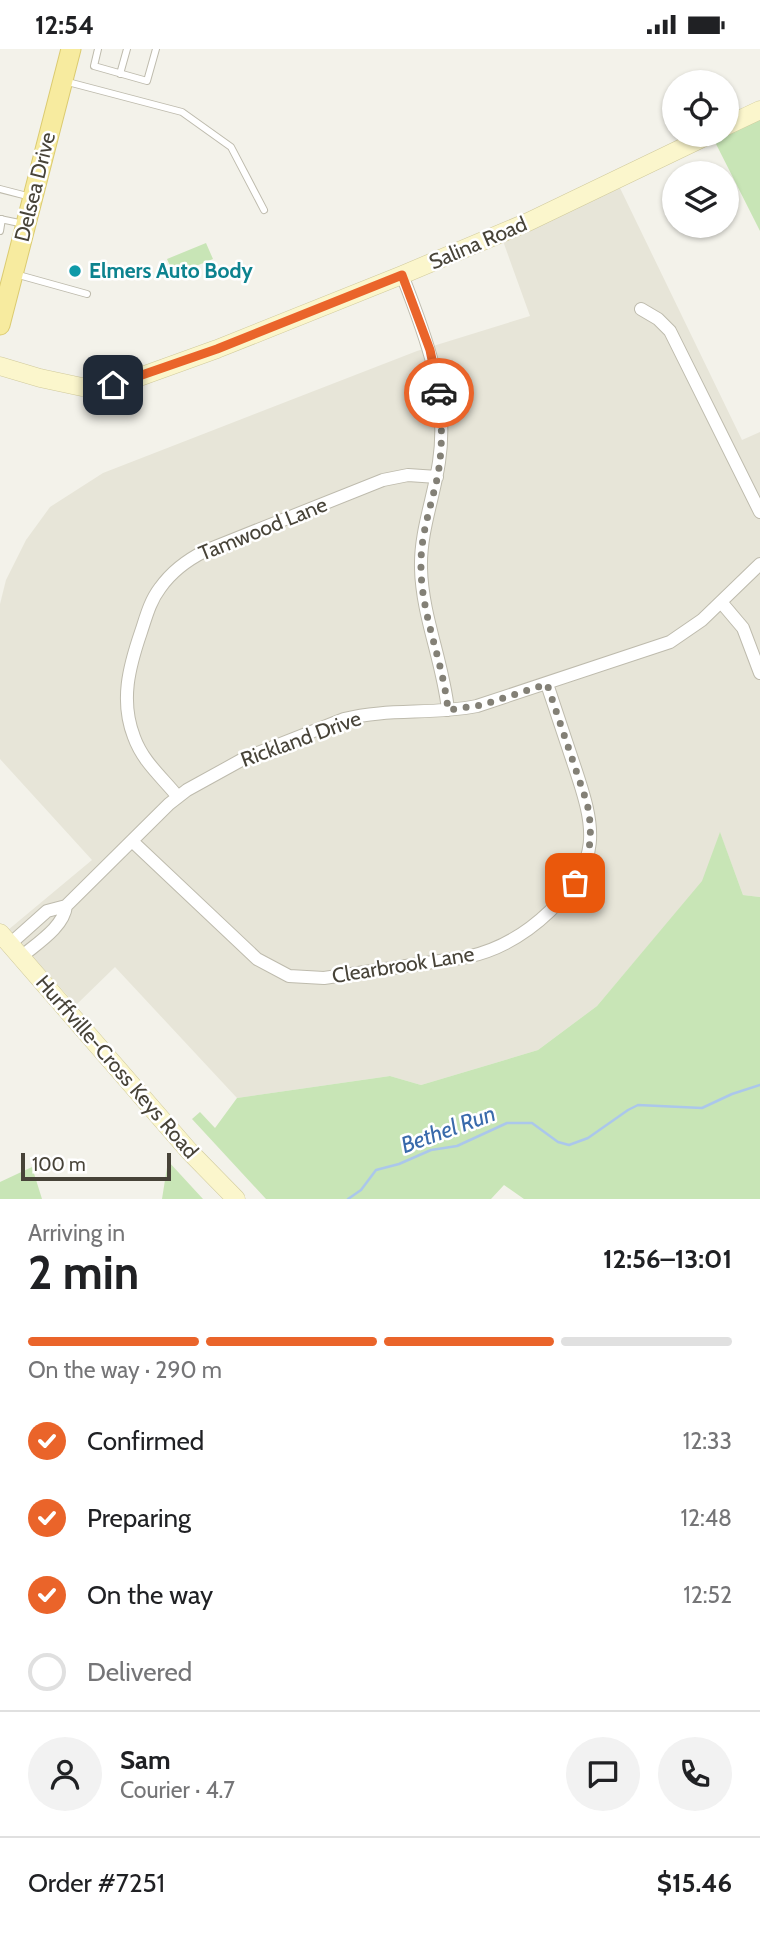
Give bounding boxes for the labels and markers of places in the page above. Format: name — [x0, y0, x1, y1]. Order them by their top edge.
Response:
place label: Elmers Auto Body — [89, 258, 253, 283]
marker: Elmers Auto Body — [67, 263, 83, 279]
pin — [83, 355, 143, 415]
pin — [545, 853, 605, 913]

